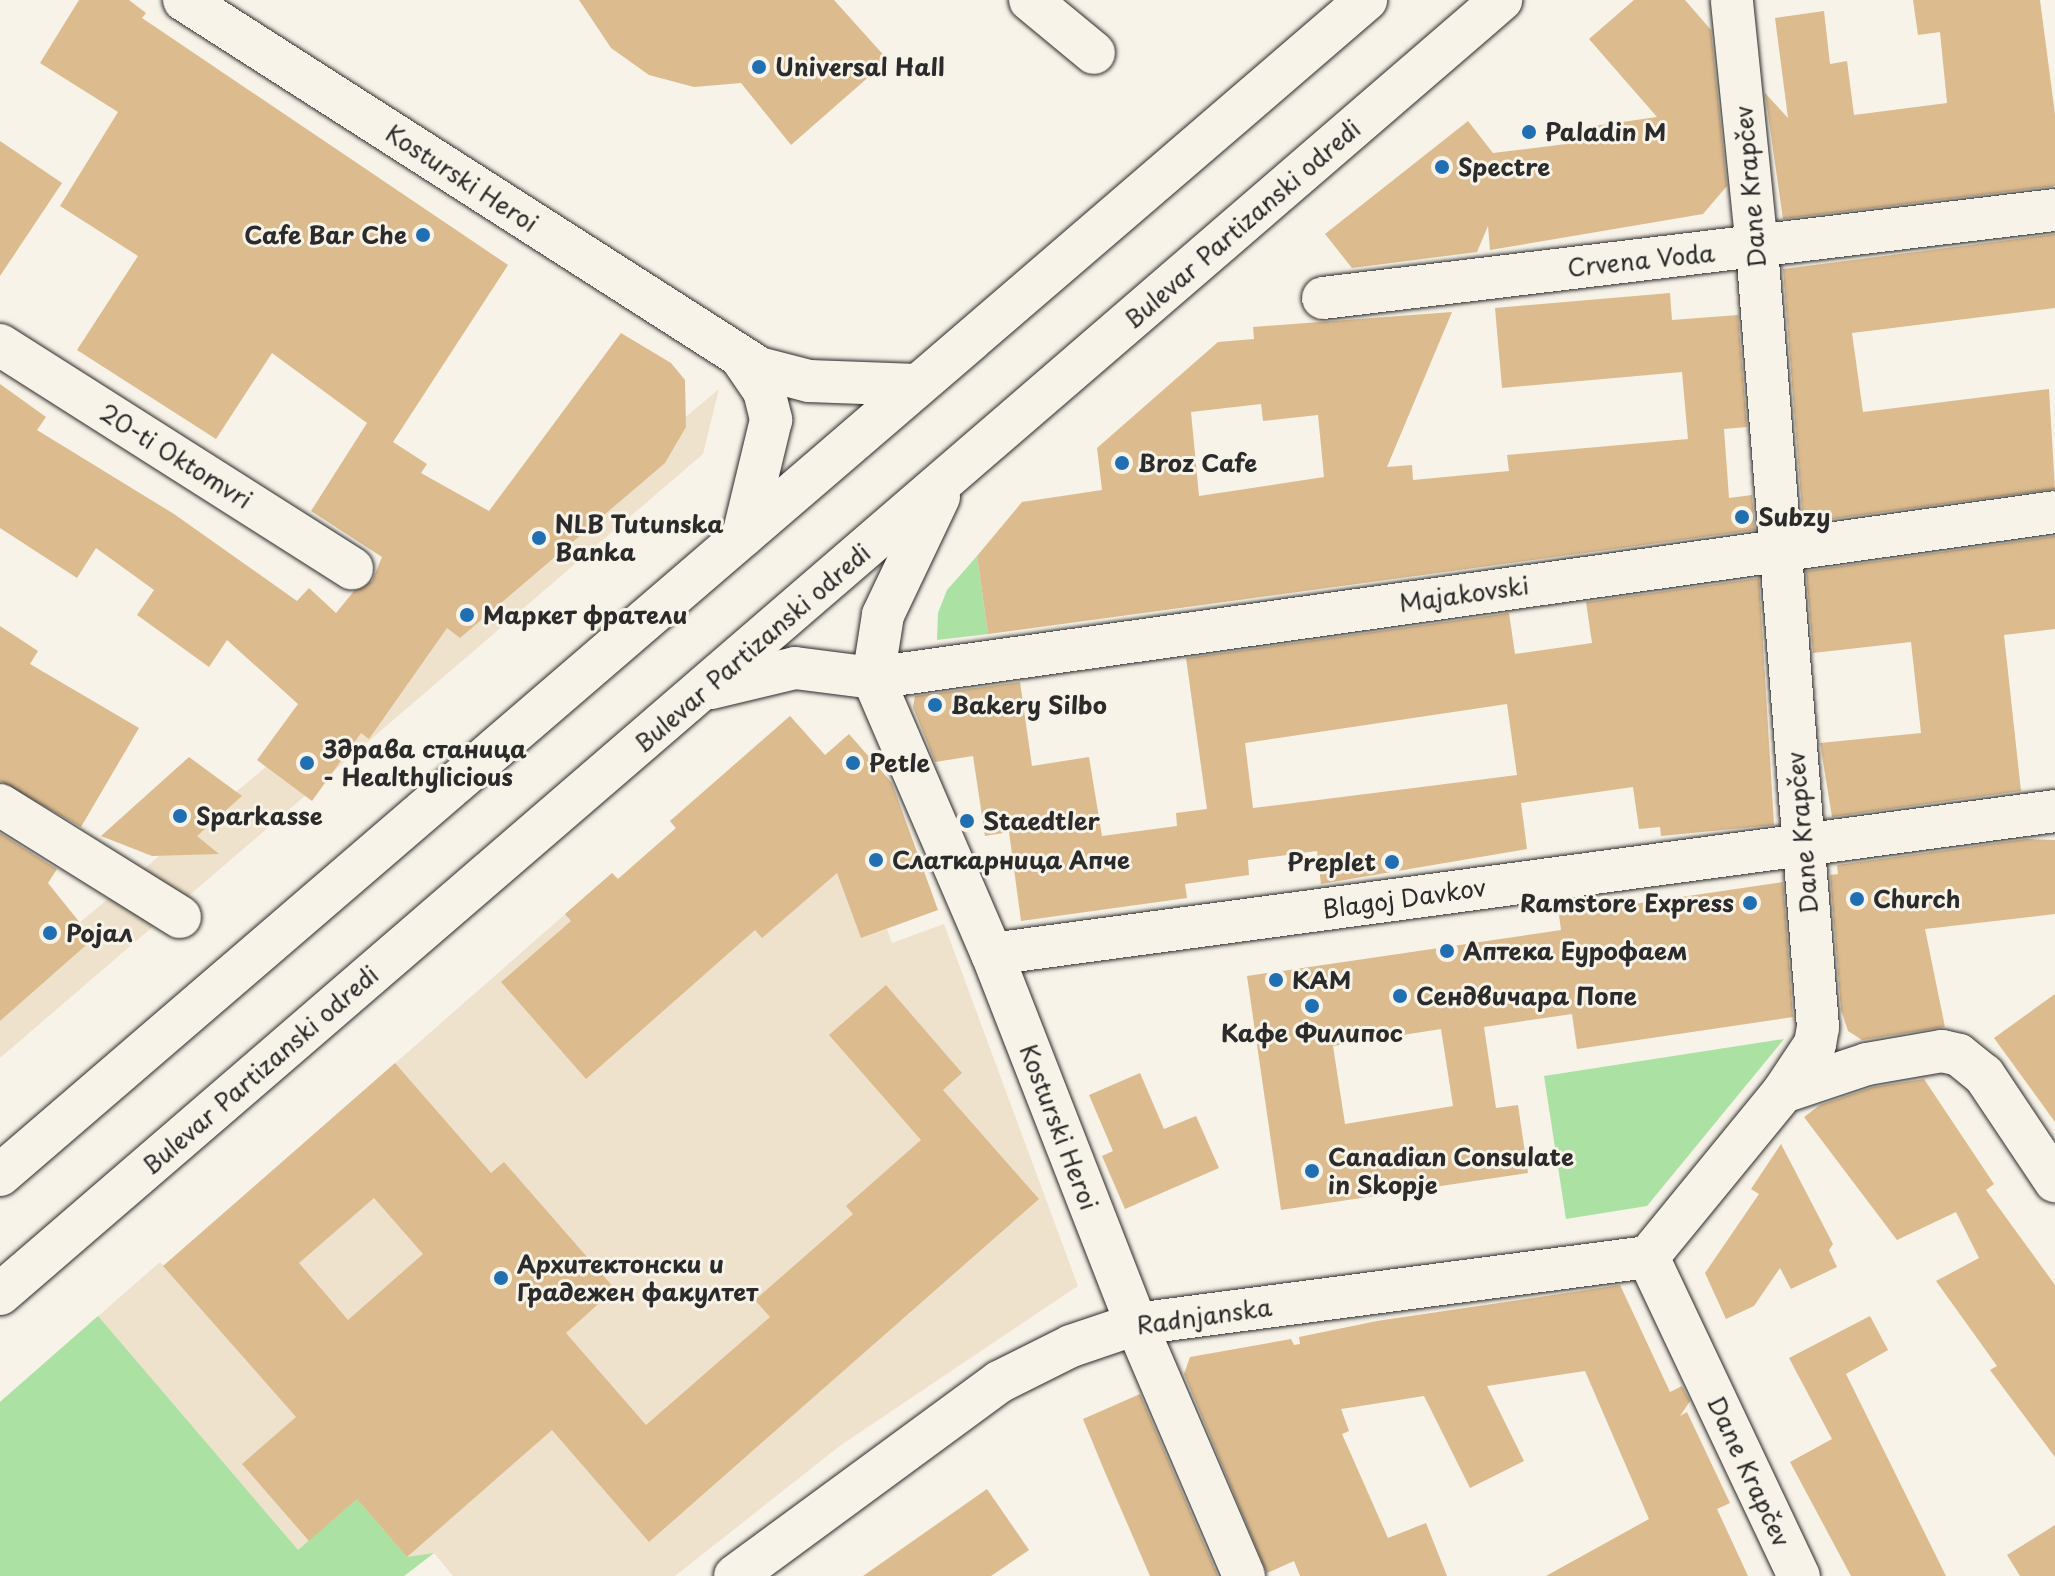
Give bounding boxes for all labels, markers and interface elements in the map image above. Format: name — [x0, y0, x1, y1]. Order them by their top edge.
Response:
place label: Universal Hall — [775, 53, 945, 81]
marker: Universal Hall — [750, 58, 768, 76]
street label: Dane Krapčev — [1729, 104, 1771, 270]
street label: Bulevar Partizanski odredi — [1118, 113, 1366, 335]
street label: Kosturski Heroi — [380, 118, 544, 238]
place label: Paladin M — [1545, 118, 1666, 146]
marker: Paladin M — [1520, 123, 1538, 141]
place label: Spectre — [1458, 153, 1550, 181]
marker: Spectre — [1433, 158, 1451, 176]
place label: Cafe Bar Che — [244, 221, 407, 249]
marker: Cafe Bar Che — [414, 226, 432, 244]
street label: Crvena Voda — [1567, 238, 1715, 282]
street label: 20-ti Oktomvri — [94, 397, 258, 515]
place label: Broz Cafe — [1138, 449, 1260, 477]
marker: Broz Cafe — [1113, 454, 1131, 472]
place label: Subzy — [1758, 503, 1830, 531]
marker: Subzy — [1733, 508, 1751, 526]
place label: NLB Tutunska Banka — [555, 510, 725, 566]
marker: NLB Tutunska Banka — [530, 529, 548, 547]
street label: Bulevar Partizanski odredi — [628, 537, 876, 759]
street label: Majakovski — [1397, 571, 1531, 617]
place label: Маркет фратели — [483, 601, 689, 629]
marker: Маркет фратели — [458, 606, 476, 624]
place label: Bakery Silbo — [951, 691, 1107, 719]
marker: Bakery Silbo — [926, 696, 944, 714]
place label: Здрава станица - Healthylicious — [323, 735, 527, 791]
place label: Petle — [869, 749, 930, 777]
street label: Dane Krapčev — [1781, 750, 1823, 916]
marker: Здрава станица - Healthylicious — [298, 754, 316, 772]
marker: Petle — [844, 754, 862, 772]
place label: Sparkasse — [196, 802, 323, 830]
marker: Sparkasse — [171, 807, 189, 825]
place label: Staedtler — [983, 807, 1100, 835]
marker: Staedtler — [958, 812, 976, 830]
place label: Слаткарница Апче — [892, 846, 1131, 874]
place label: Preplet — [1287, 848, 1376, 876]
marker: Слаткарница Апче — [867, 851, 885, 869]
marker: Preplet — [1383, 853, 1401, 871]
street label: Blagoj Davkov — [1319, 872, 1489, 924]
place label: Church — [1873, 885, 1960, 913]
place label: Ramstore Express — [1520, 889, 1734, 917]
marker: Church — [1848, 890, 1866, 908]
marker: Ramstore Express — [1741, 894, 1759, 912]
place label: Ројал — [66, 919, 133, 947]
marker: Ројал — [41, 924, 59, 942]
place label: Аптека Еурофаем — [1463, 937, 1687, 965]
marker: Аптека Еурофаем — [1438, 942, 1456, 960]
street label: Bulevar Partizanski odredi — [136, 959, 384, 1181]
place label: КАМ — [1292, 966, 1351, 994]
marker: КАМ — [1267, 971, 1285, 989]
place label: Сендвичара Попе — [1416, 982, 1638, 1010]
marker: Сендвичара Попе — [1391, 987, 1409, 1005]
marker: Кафе Филипос — [1303, 997, 1321, 1015]
place label: Кафе Филипос — [1221, 1019, 1403, 1047]
street label: Kosturski Heroi — [1014, 1039, 1104, 1215]
place label: Canadian Consulate in Skopje — [1328, 1143, 1574, 1199]
marker: Canadian Consulate in Skopje — [1303, 1162, 1321, 1180]
place label: Архитектонски и Градежен факултет — [517, 1250, 761, 1306]
marker: Архитектонски и Градежен факултет — [492, 1269, 510, 1287]
street label: Radnjanska — [1134, 1292, 1274, 1340]
street label: Dane Krapčev — [1701, 1391, 1797, 1551]

